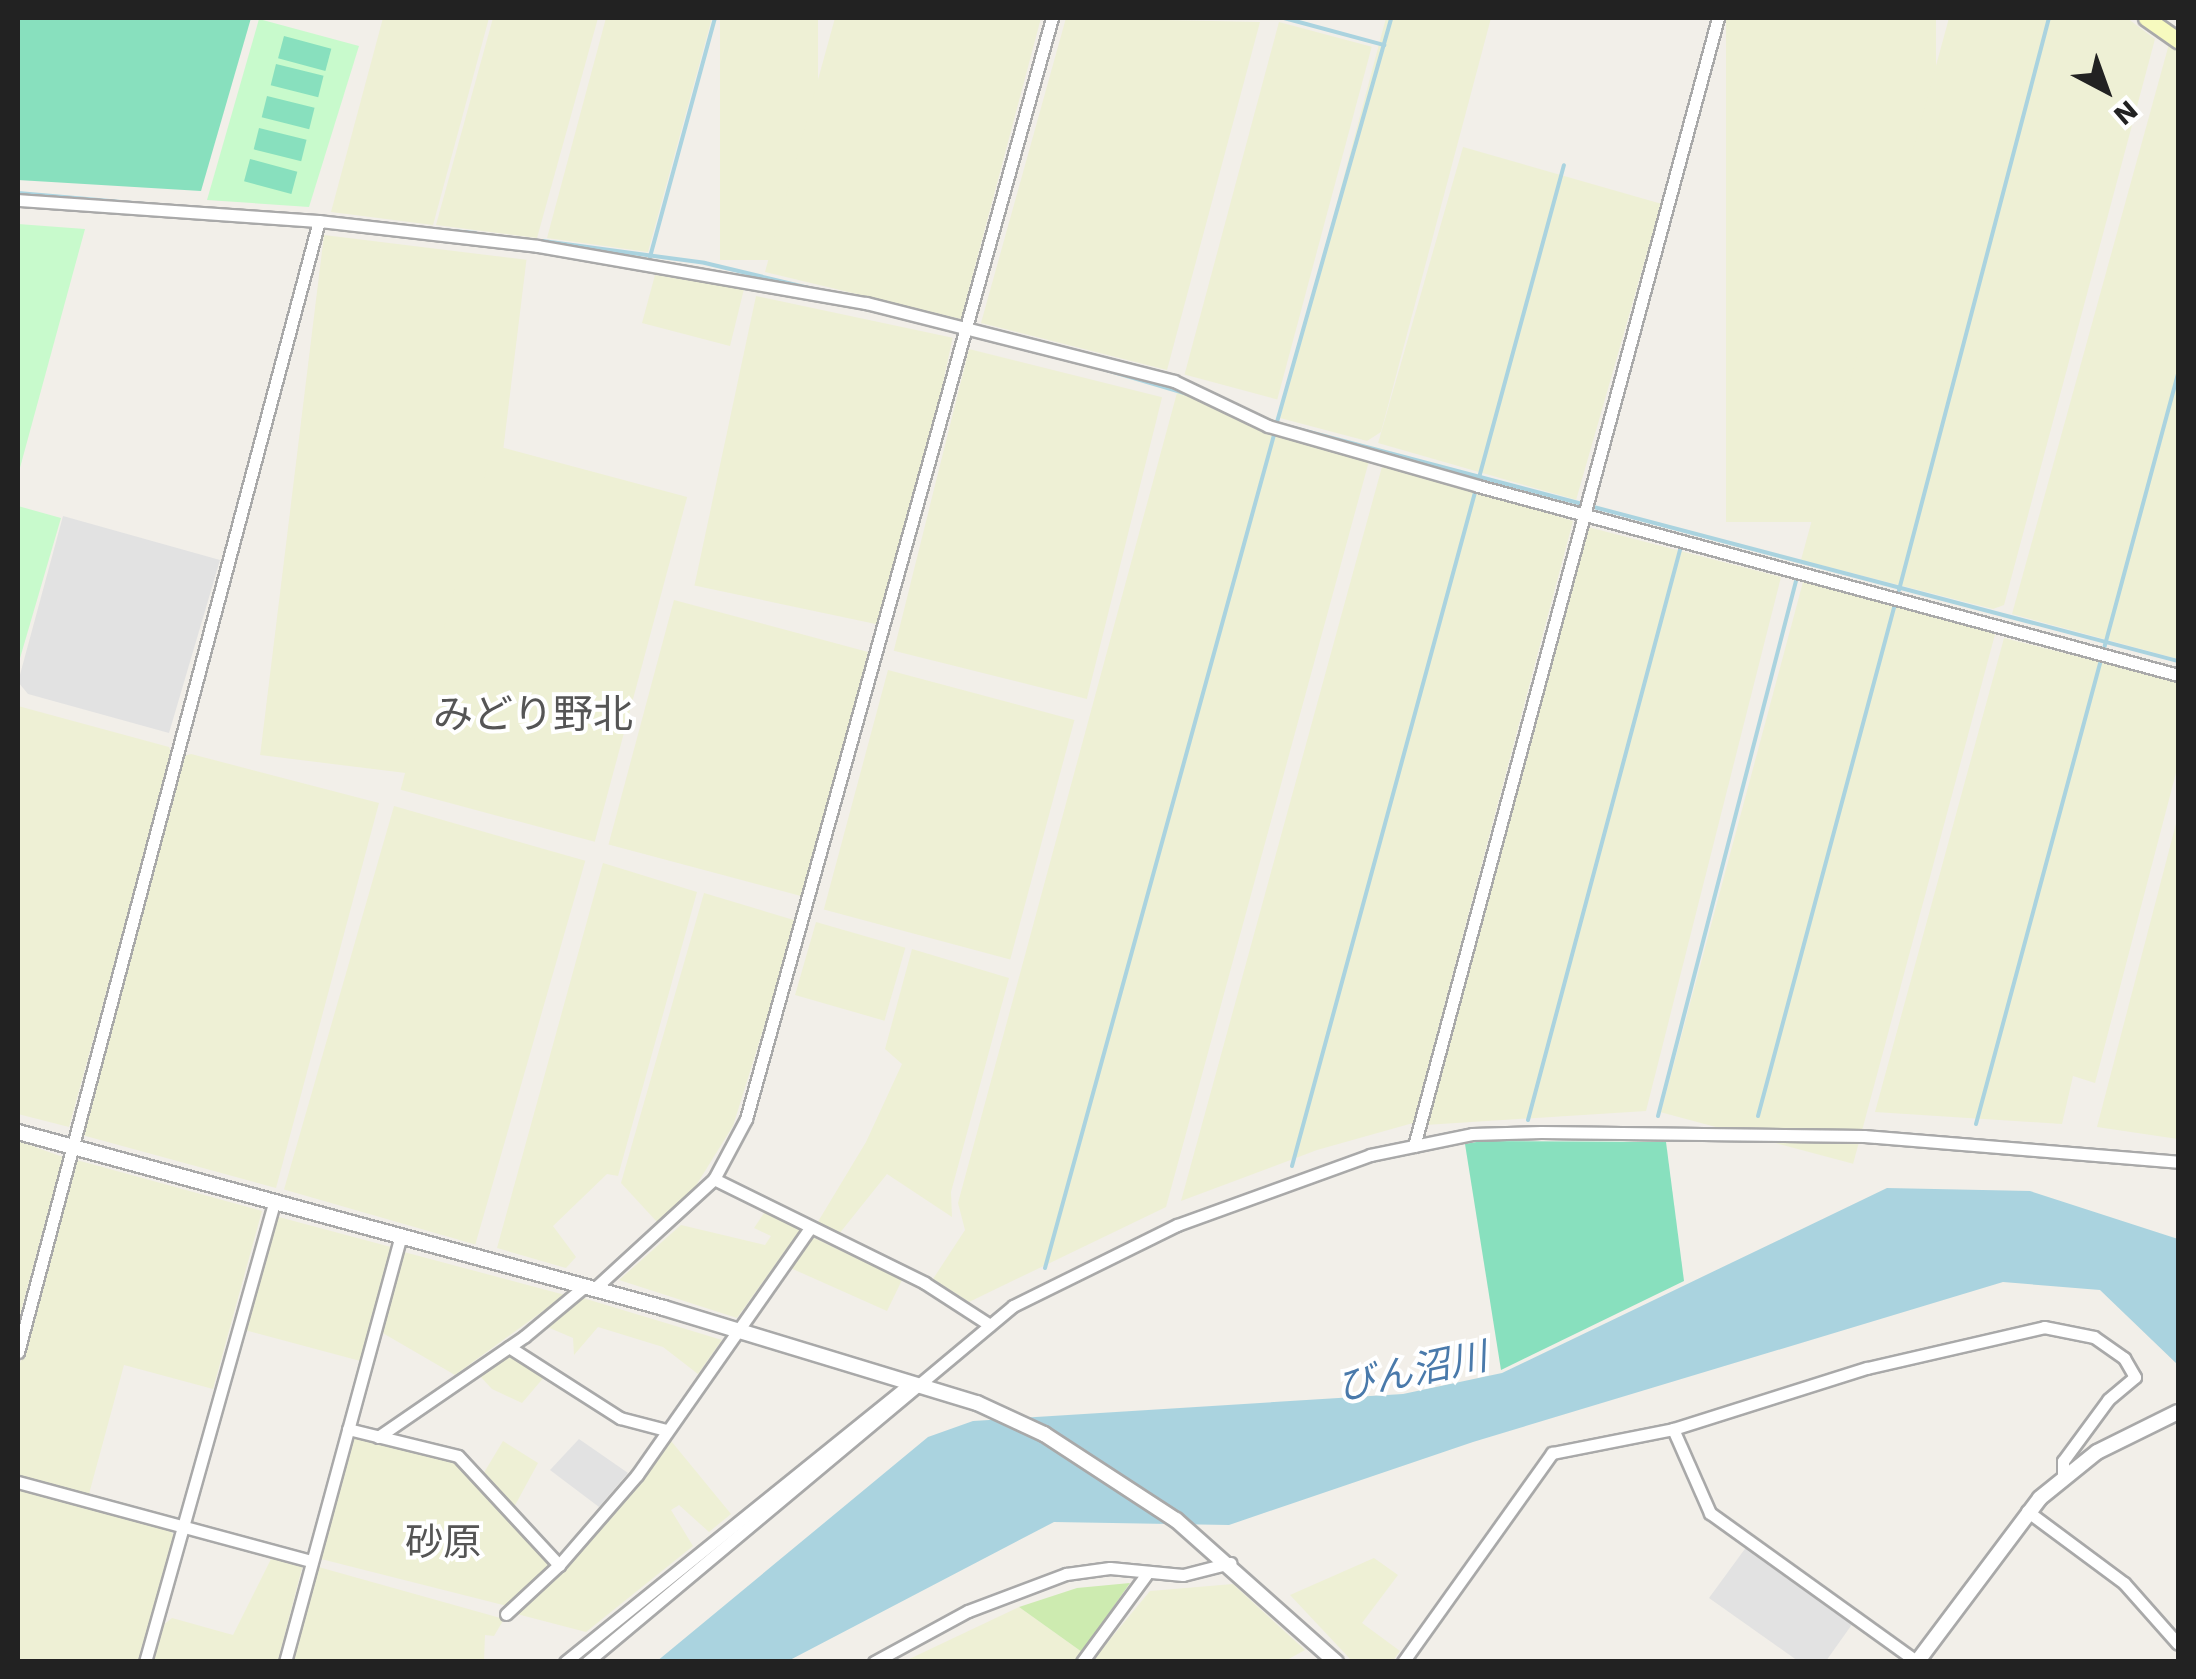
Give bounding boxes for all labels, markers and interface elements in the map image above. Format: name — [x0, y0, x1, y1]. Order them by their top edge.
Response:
north arrow — [2056, 40, 2156, 140]
text: N — [2107, 94, 2145, 132]
district label: みどり野北 — [433, 691, 633, 739]
water label: びん沼川 — [1333, 1334, 1491, 1410]
district label: 砂原 — [405, 1520, 481, 1566]

